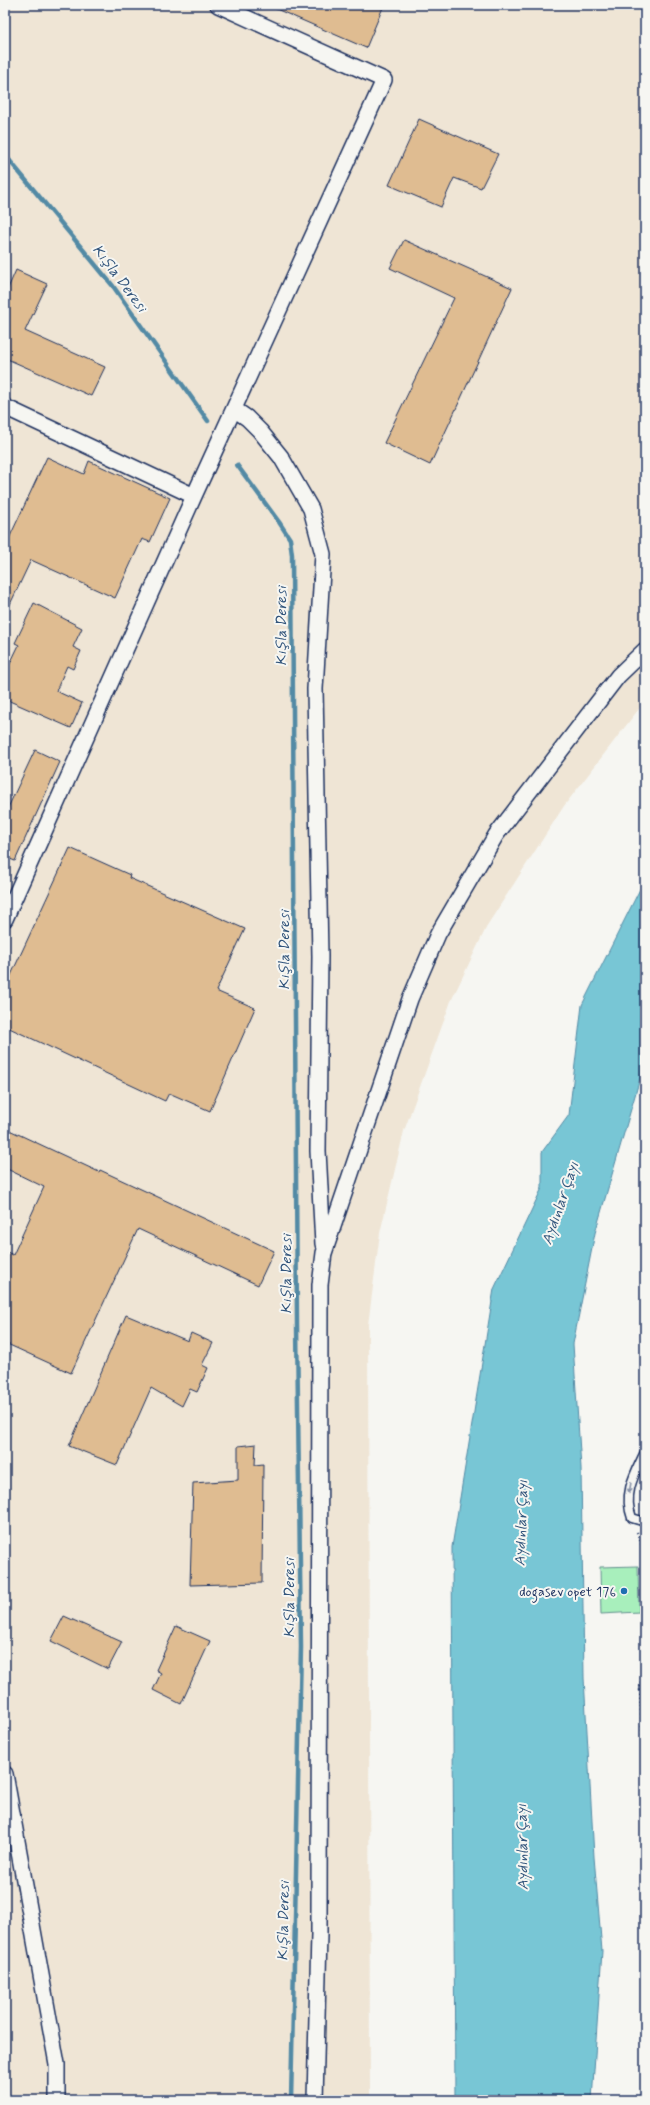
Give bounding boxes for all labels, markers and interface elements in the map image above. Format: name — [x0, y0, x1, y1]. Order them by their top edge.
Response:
water label: Kışla Deresi — [87, 241, 152, 318]
water label: Kışla Deresi — [272, 585, 292, 666]
water label: Kışla Deresi — [275, 909, 295, 990]
water label: Aydınlar Çayı — [537, 1159, 584, 1247]
water label: Kışla Deresi — [277, 1233, 297, 1314]
water label: Aydınlar Çayı — [510, 1480, 533, 1567]
one-way arrow — [627, 1482, 633, 1494]
water label: Kışla Deresi — [280, 1557, 300, 1638]
place label: dogasev opet 176 — [519, 1583, 616, 1603]
marker: dogasev opet 176 — [619, 1586, 629, 1596]
water label: Aydınlar Çayı — [512, 1804, 534, 1890]
water label: Kışla Deresi — [273, 1879, 295, 1961]

